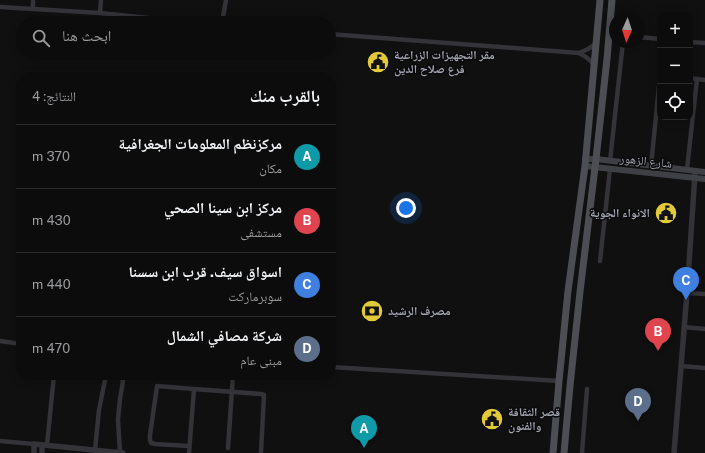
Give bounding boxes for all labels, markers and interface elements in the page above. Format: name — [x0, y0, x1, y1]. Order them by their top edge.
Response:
north arrow — [609, 12, 645, 48]
map controls — [657, 12, 693, 120]
button: + — [657, 12, 693, 48]
search box — [16, 16, 336, 60]
icon: search — [30, 27, 52, 49]
text: ابحث هنا — [62, 27, 111, 44]
place label: مقر التجهيزات الزراعية فرع صلاح الدين — [394, 48, 495, 77]
button: − — [657, 48, 693, 84]
public building icon: مقر التجهيزات الزراعية فرع صلاح الدين — [365, 49, 391, 75]
button: locate — [657, 84, 693, 120]
text: بالقرب منك — [250, 86, 320, 106]
text: النتائج: 4 — [32, 89, 76, 104]
text: مركزنظم المعلومات الجغرافية — [119, 135, 282, 152]
text: 370 m — [32, 149, 70, 164]
text: A — [302, 149, 312, 164]
street label: شارع الزهور — [618, 151, 673, 172]
text: مكان — [259, 161, 282, 176]
your location — [396, 198, 416, 218]
text: مركز ابن سينا الصحي — [164, 199, 282, 216]
public building icon: الانواء الجوية — [653, 200, 679, 226]
place label: الانواء الجوية — [590, 206, 650, 220]
text: 430 m — [32, 213, 71, 228]
text: B — [303, 213, 311, 228]
text: مستشفى — [240, 225, 282, 240]
text: اسواق سيف. قرب ابن سسنا — [129, 263, 282, 280]
pin: C — [673, 267, 699, 300]
text: 440 m — [32, 277, 71, 292]
text: C — [302, 277, 312, 292]
text: سوبرماركت — [228, 289, 282, 304]
bank icon: مصرف الرشيد — [359, 298, 385, 324]
place label: مصرف الرشيد — [388, 304, 451, 318]
pin: B — [645, 318, 671, 351]
text: شركة مصافي الشمال — [167, 327, 282, 344]
text: 470 m — [32, 341, 70, 356]
text: D — [302, 341, 312, 356]
text: مبنى عام — [240, 353, 282, 368]
pin: D — [625, 388, 651, 421]
place label: قصر الثقافة والفنون — [508, 405, 560, 434]
public building icon: قصر الثقافة والفنون — [479, 406, 505, 432]
pin: A — [351, 415, 377, 448]

